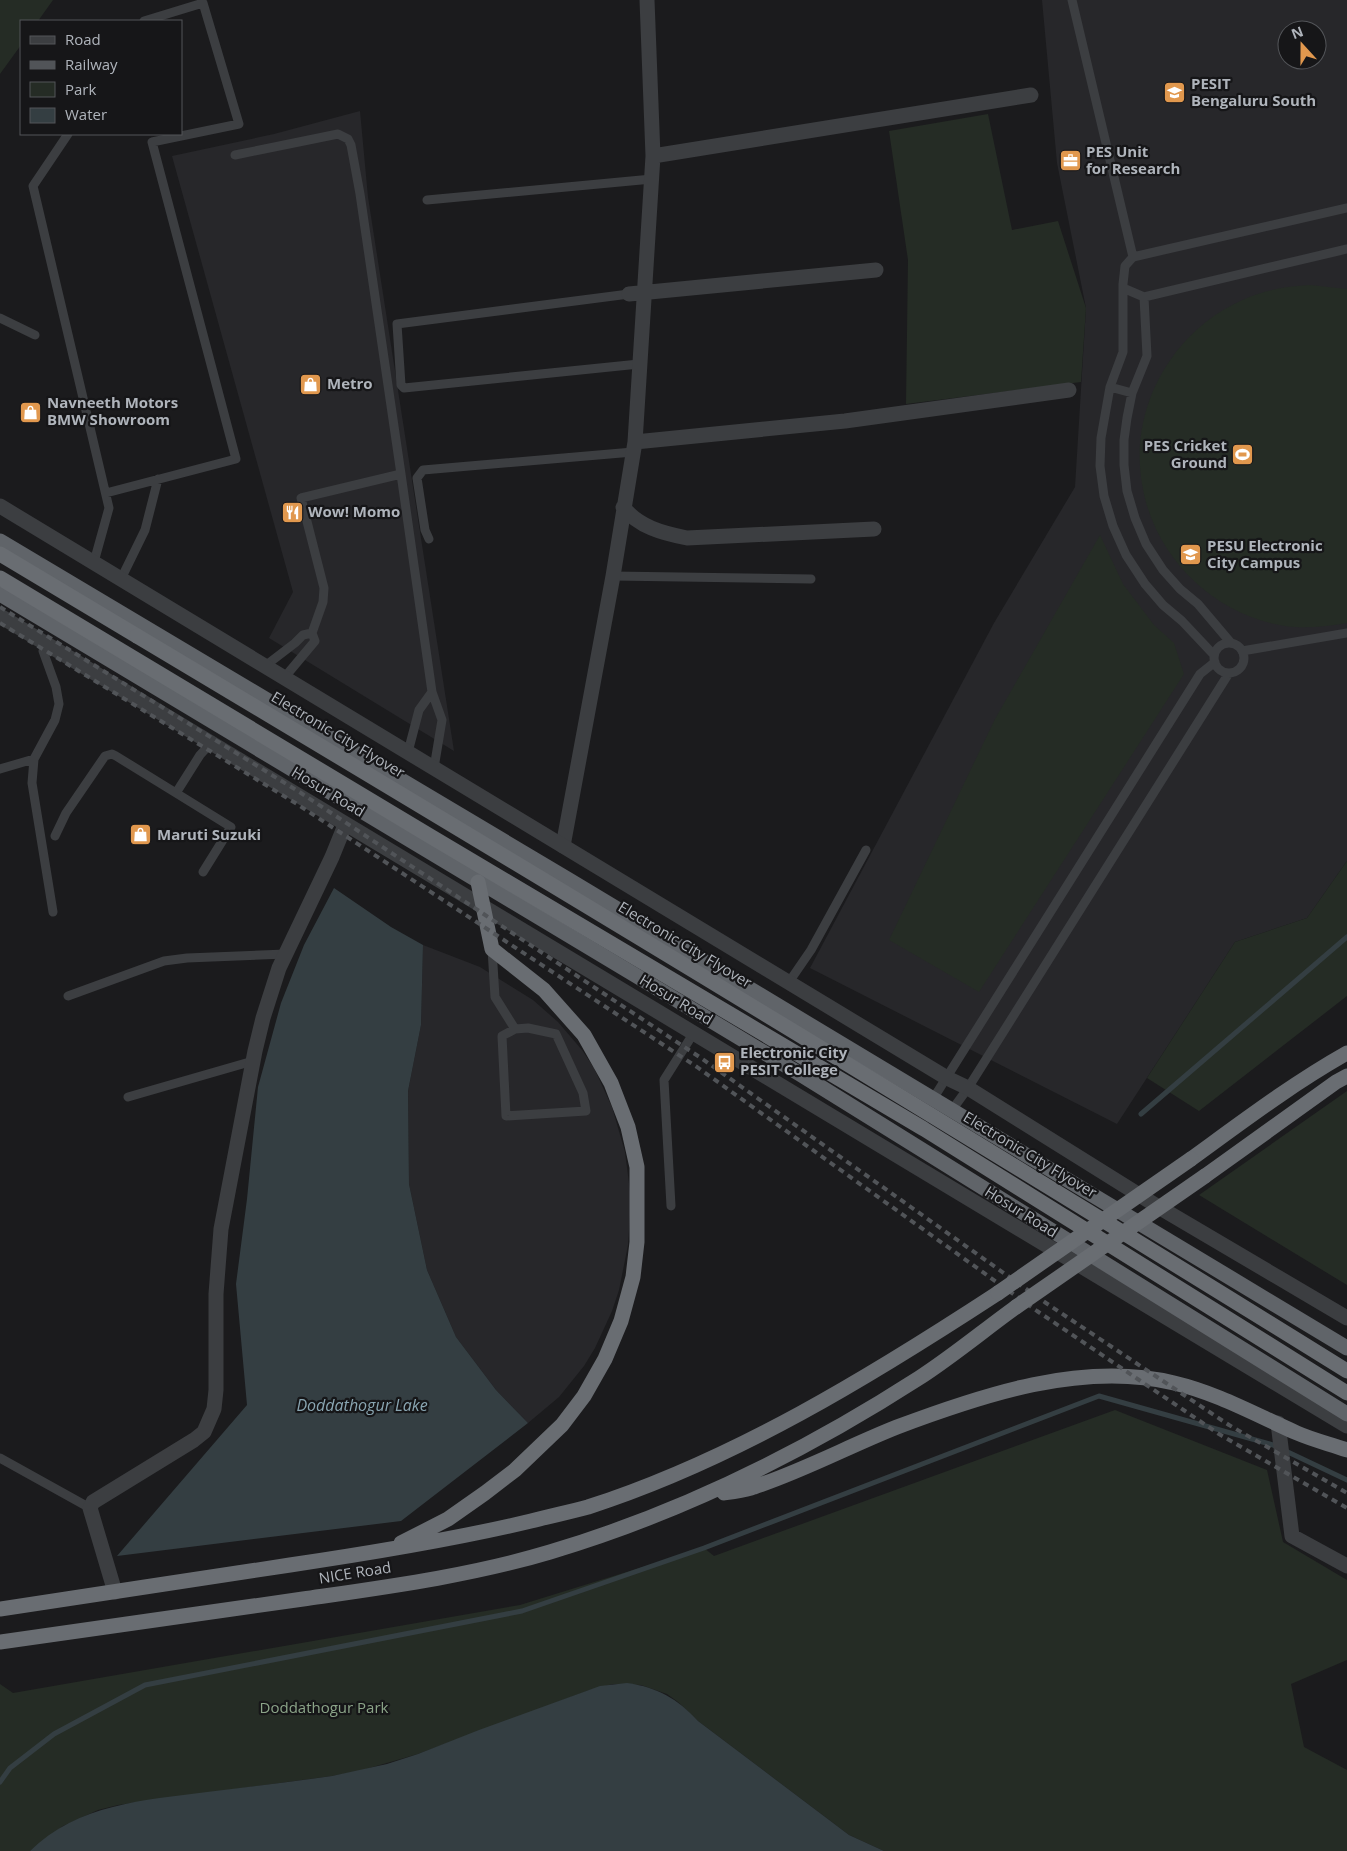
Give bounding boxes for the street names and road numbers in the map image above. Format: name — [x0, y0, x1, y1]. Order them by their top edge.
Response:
street label: Electronic City Flyover — [268, 686, 409, 782]
street label: Hosur Road — [288, 761, 369, 821]
street label: Electronic City Flyover — [615, 896, 756, 992]
street label: Hosur Road — [636, 969, 717, 1029]
street label: Electronic City Flyover — [960, 1106, 1101, 1202]
street label: Hosur Road — [981, 1181, 1062, 1241]
street label: NICE Road — [317, 1556, 392, 1588]

